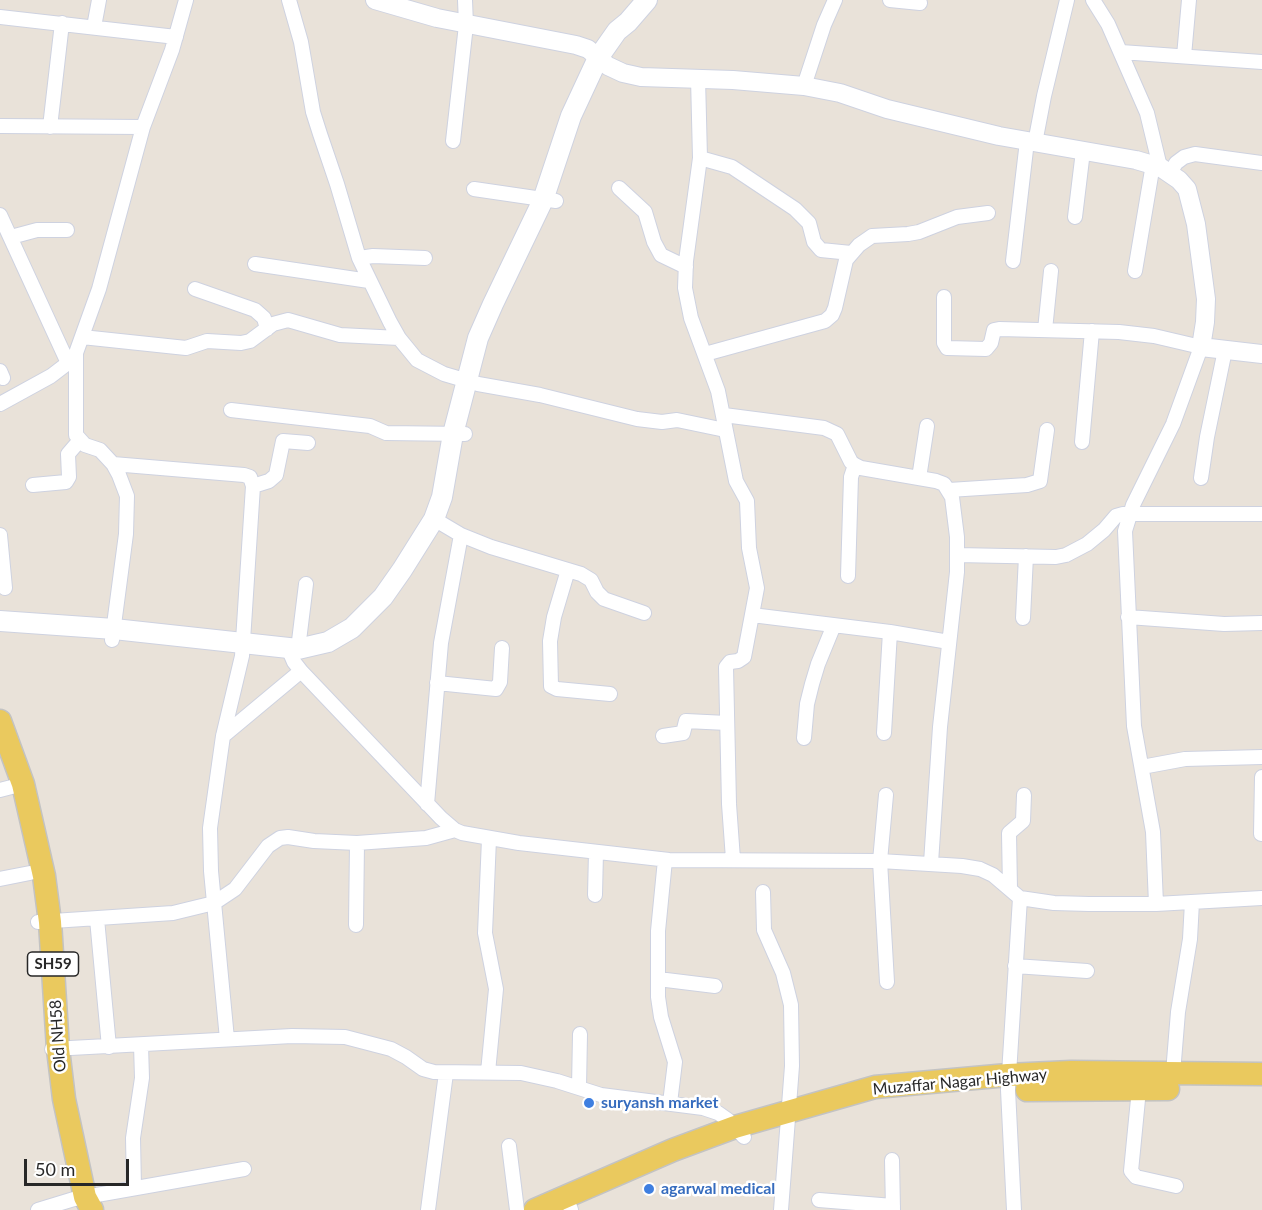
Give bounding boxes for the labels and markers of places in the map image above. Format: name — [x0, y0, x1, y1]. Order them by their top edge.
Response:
place label: suryansh market — [601, 1093, 718, 1113]
marker: suryansh market — [582, 1096, 596, 1110]
place label: agarwal medical — [661, 1179, 775, 1199]
marker: agarwal medical — [642, 1182, 656, 1196]

